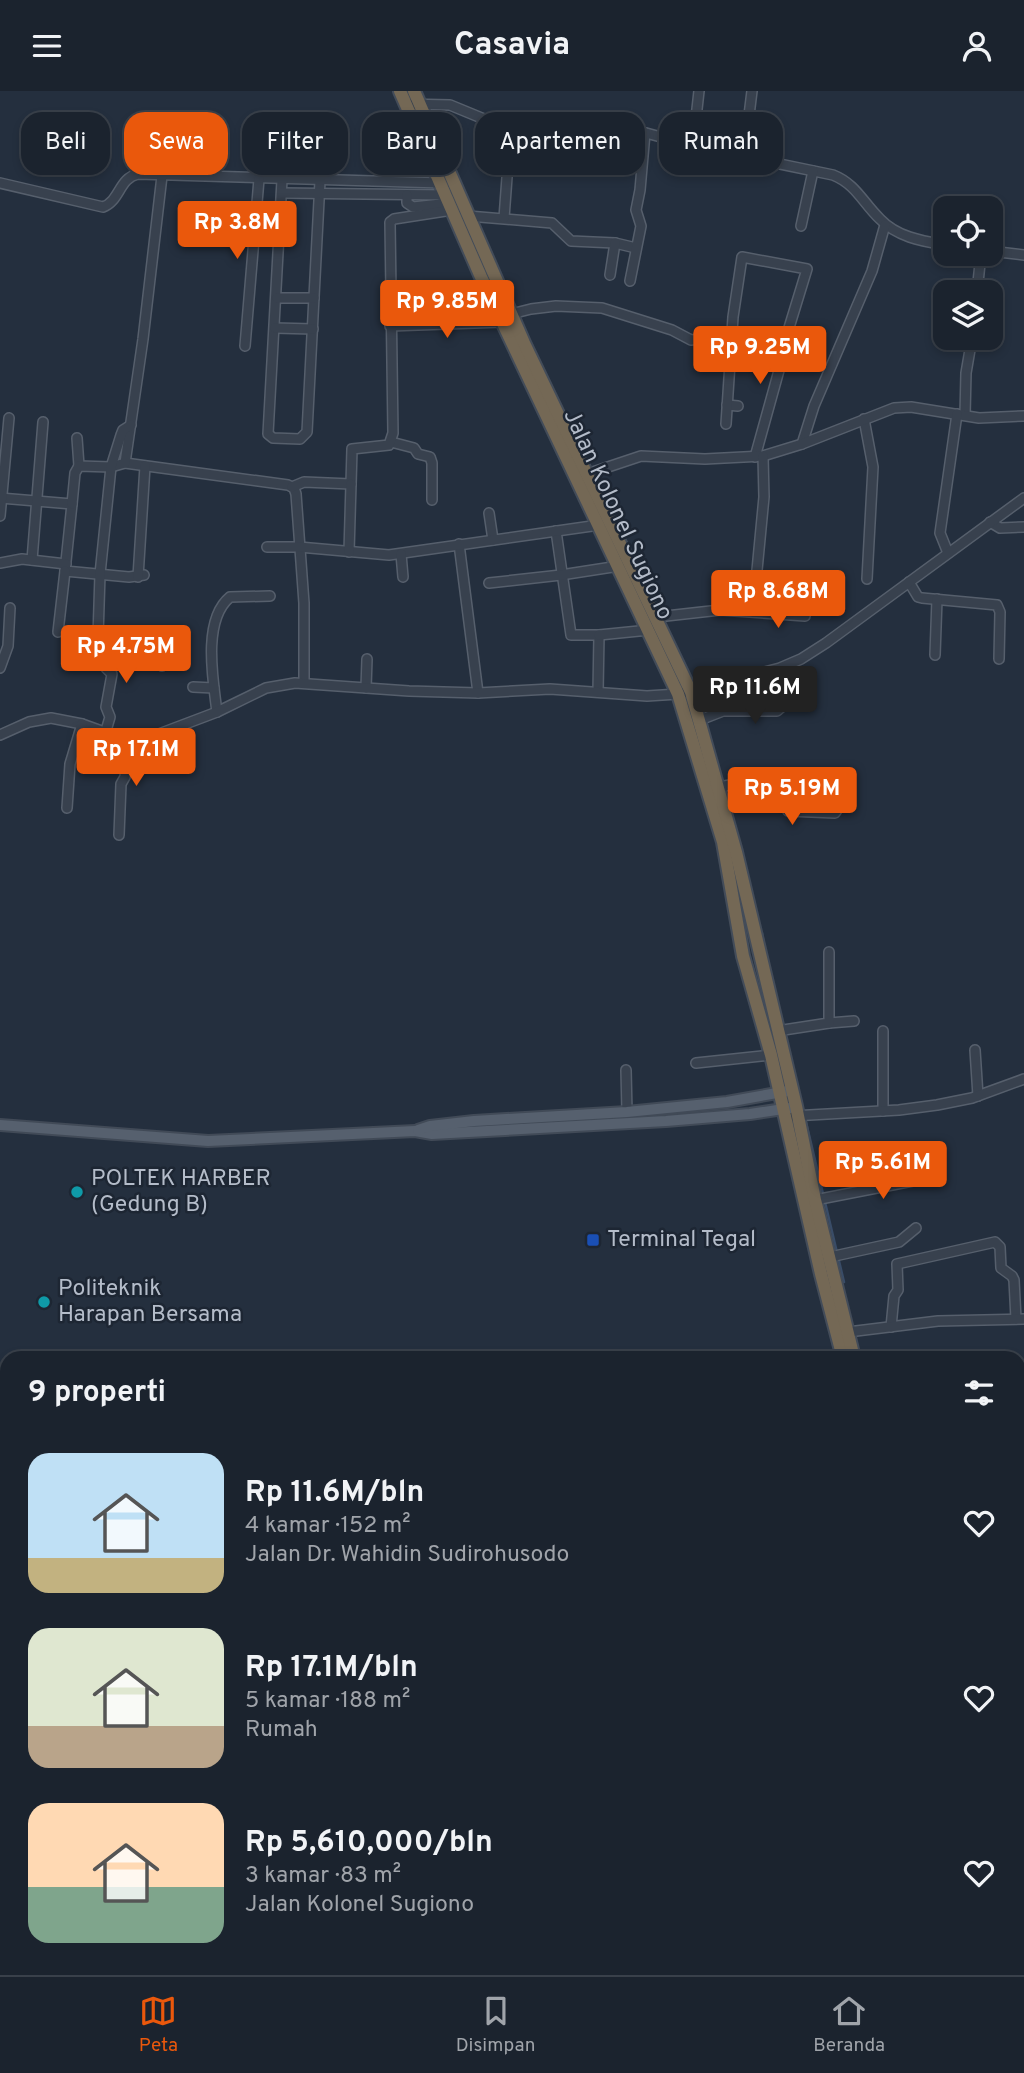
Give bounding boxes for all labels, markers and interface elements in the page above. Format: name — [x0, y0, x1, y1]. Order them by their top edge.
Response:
text: Casavia — [454, 26, 570, 66]
icon: menu — [28, 27, 66, 65]
icon: person — [958, 27, 996, 65]
chip: Beli — [21, 112, 110, 175]
chip: Sewa — [124, 112, 228, 175]
chip: Filter — [242, 112, 348, 175]
chip: Baru — [362, 112, 461, 175]
chip: Apartemen — [475, 112, 645, 175]
chip: Rumah — [659, 112, 783, 175]
map controls — [933, 196, 1003, 350]
button: locate — [933, 196, 1003, 266]
pin: Rp 3.8M — [172, 201, 302, 261]
text: Rp 3.8M — [194, 209, 280, 238]
button: layers — [933, 280, 1003, 350]
pin: Rp 9.85M — [375, 281, 519, 340]
text: Rp 9.85M — [396, 288, 498, 317]
pin: Rp 9.25M — [688, 327, 832, 386]
text: Rp 9.25M — [709, 334, 811, 363]
street label: Jalan Kolonel Sugiono — [555, 405, 679, 625]
pin: Rp 8.68M — [706, 571, 850, 630]
text: Rp 8.68M — [727, 578, 829, 607]
pin: Rp 4.75M — [54, 625, 198, 685]
text: Rp 4.75M — [77, 633, 175, 662]
pin: Rp 11.6M — [683, 667, 827, 726]
text: Rp 11.6M — [709, 674, 801, 703]
pin: Rp 17.1M — [64, 729, 208, 788]
text: Rp 17.1M — [93, 736, 179, 765]
pin: Rp 5.19M — [720, 767, 864, 827]
text: Rp 5.19M — [744, 775, 840, 804]
pin: Rp 5.61M — [811, 1141, 955, 1201]
text: Rp 5.61M — [835, 1149, 931, 1178]
place label: POLTEK HARBER (Gedung B) — [91, 1165, 271, 1220]
marker: POLTEK HARBER (Gedung B) — [69, 1184, 85, 1200]
place label: Terminal Tegal — [607, 1226, 756, 1255]
marker: Terminal Tegal — [585, 1232, 601, 1248]
place label: Politeknik Harapan Bersama — [58, 1275, 242, 1330]
marker: Politeknik Harapan Bersama — [36, 1294, 52, 1310]
icon: filters — [960, 1374, 998, 1412]
text: 9 properti — [28, 1375, 166, 1412]
text: Rp 11.6M/bln — [245, 1475, 424, 1512]
icon: home — [84, 1481, 168, 1565]
icon: heart — [960, 1504, 998, 1542]
text: 4 kamar · 152 m² — [245, 1512, 411, 1541]
text: Jalan Dr. Wahidin Sudirohusodo — [245, 1541, 569, 1570]
text: Rp 17.1M/bln — [245, 1650, 418, 1687]
icon: home — [84, 1656, 168, 1740]
icon: heart — [960, 1679, 998, 1717]
text: 5 kamar · 188 m² — [245, 1687, 410, 1716]
text: Rumah — [245, 1716, 318, 1745]
text: Rp 5,610,000/bln — [245, 1825, 493, 1862]
icon: home — [84, 1831, 168, 1915]
icon: heart — [960, 1854, 998, 1892]
text: 3 kamar · 83 m² — [245, 1862, 401, 1891]
text: Jalan Kolonel Sugiono — [245, 1891, 474, 1920]
tab: Peta — [139, 1992, 178, 2058]
tab: Disimpan — [456, 1992, 535, 2058]
tab: Beranda — [813, 1992, 885, 2058]

